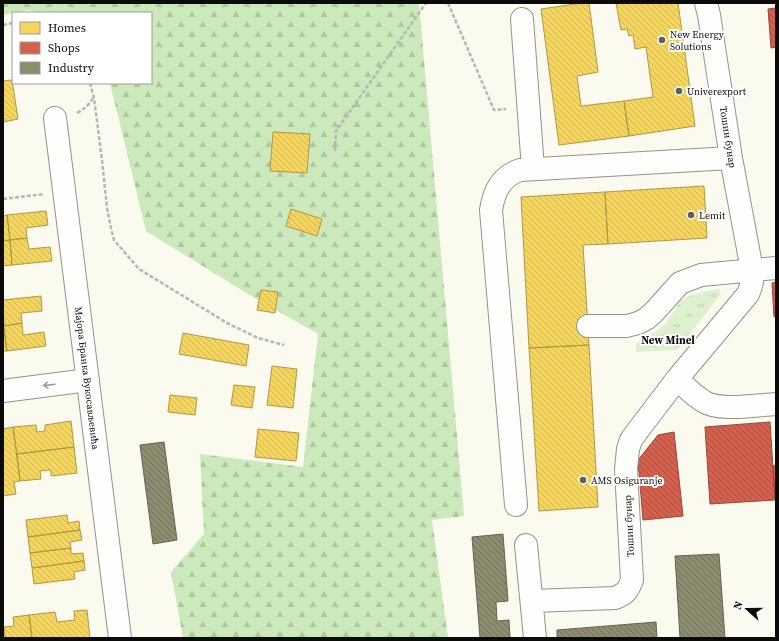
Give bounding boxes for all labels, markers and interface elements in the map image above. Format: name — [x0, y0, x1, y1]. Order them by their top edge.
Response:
legend — [12, 12, 152, 84]
text: Homes — [48, 20, 86, 36]
place label: New Energy Solutions — [670, 28, 725, 53]
marker: New Energy Solutions — [657, 35, 667, 45]
text: Shops — [48, 40, 80, 56]
text: Industry — [48, 60, 95, 76]
place label: Univerexport — [687, 85, 747, 98]
marker: Univerexport — [674, 86, 684, 96]
street label: Тошин бунар — [717, 105, 739, 169]
place label: Lemit — [699, 209, 726, 222]
marker: Lemit — [686, 210, 696, 220]
street label: Мајора Бранка Вукосављевића — [72, 306, 102, 451]
district label: New Minel — [641, 333, 695, 348]
one-way arrow — [43, 381, 56, 389]
place label: AMS Osiguranje — [591, 474, 663, 487]
marker: AMS Osiguranje — [578, 475, 588, 485]
street label: Тошин бунар — [621, 494, 637, 557]
north arrow — [727, 589, 767, 629]
text: N — [730, 599, 747, 612]

